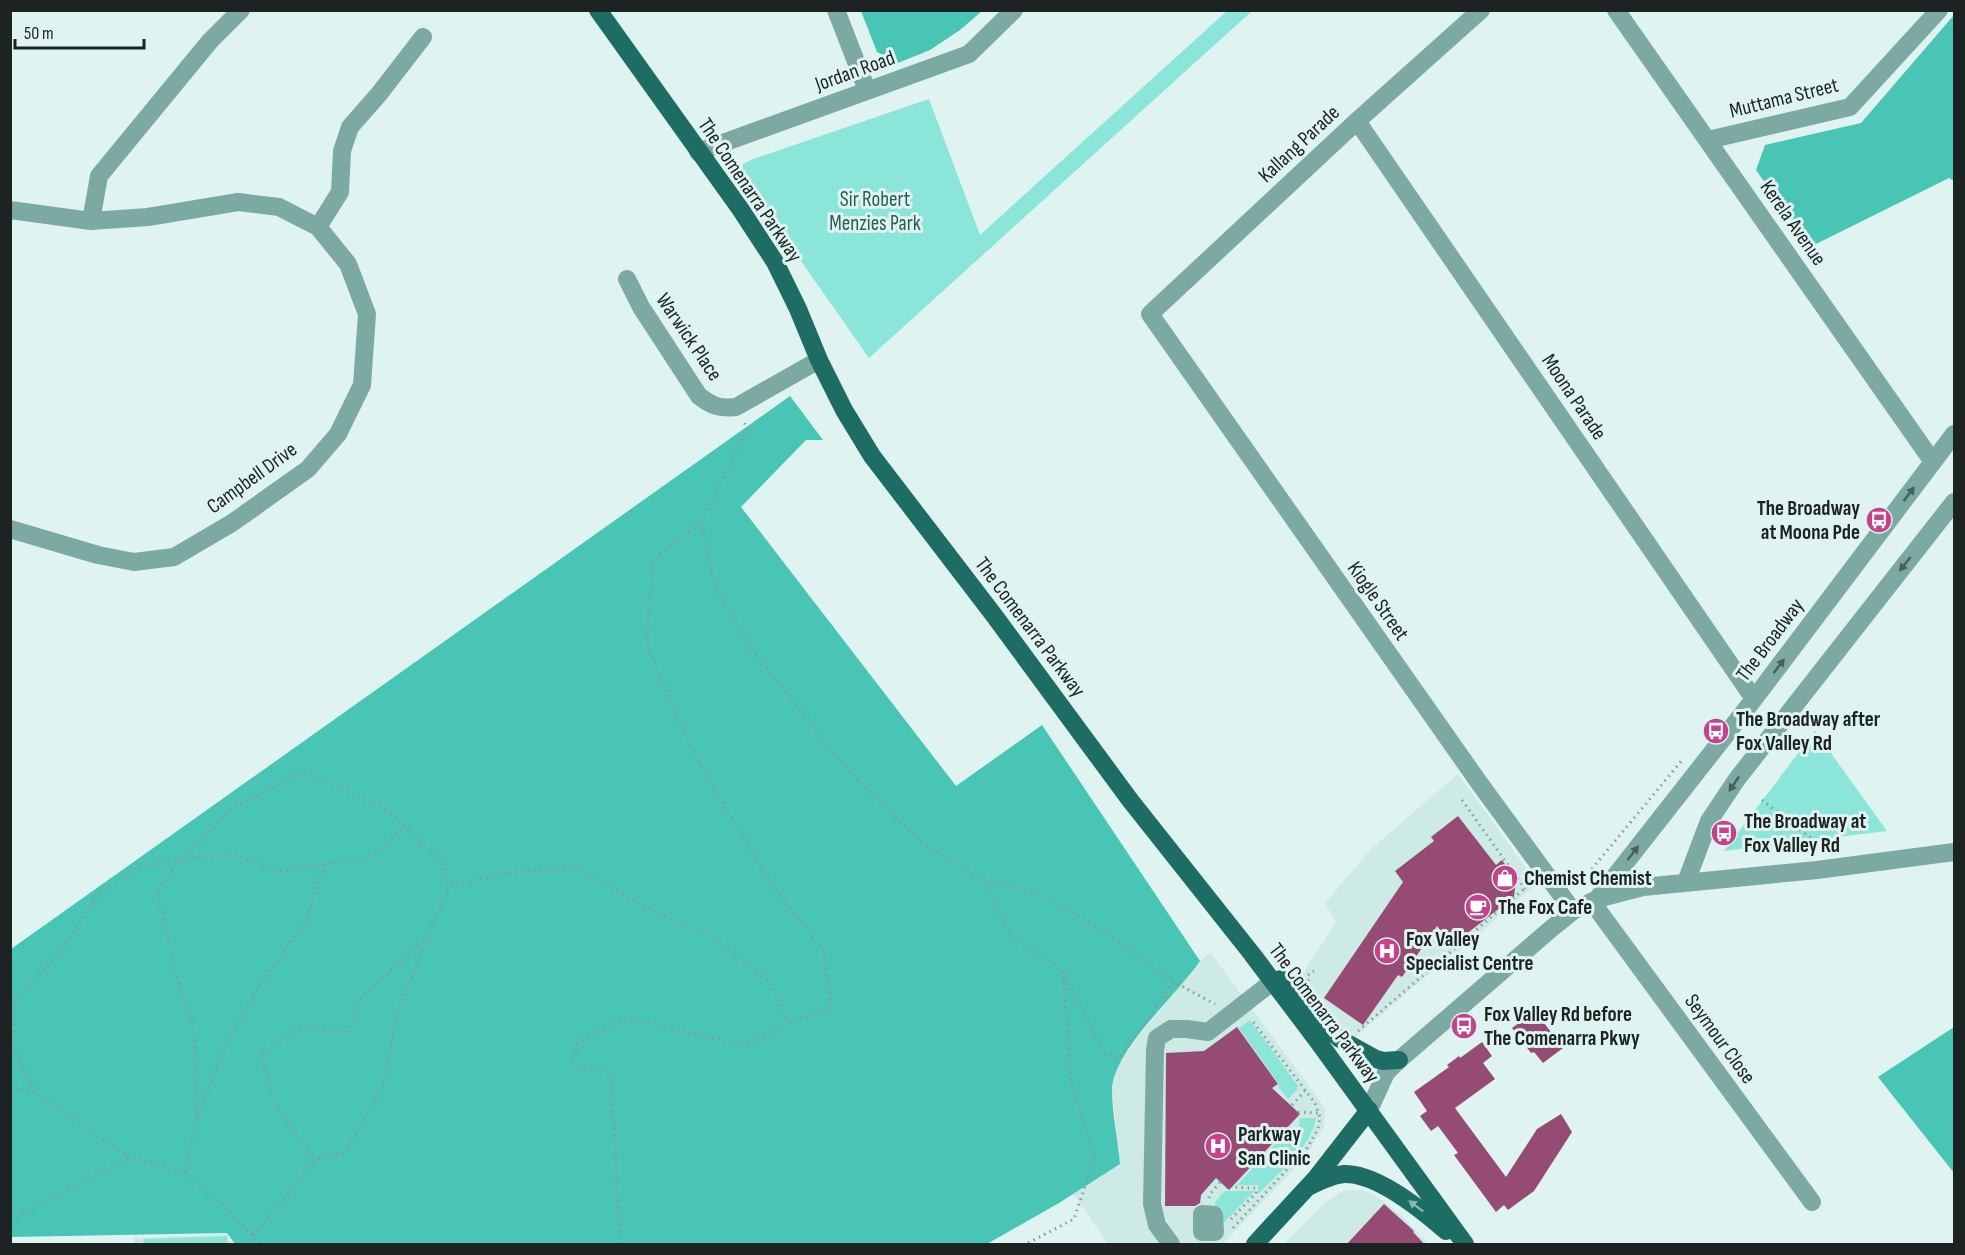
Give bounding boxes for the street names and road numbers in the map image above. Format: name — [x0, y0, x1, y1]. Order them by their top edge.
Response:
street label: Jordan Road — [811, 45, 898, 97]
street label: Muttama Street — [1727, 72, 1841, 124]
street label: Kallang Parade — [1253, 100, 1345, 188]
street label: The Comenarra Parkway — [693, 113, 807, 267]
street label: Kerela Avenue — [1755, 176, 1831, 270]
street label: Warwick Place — [651, 288, 727, 386]
street label: Moona Parade — [1536, 349, 1612, 445]
street label: Campbell Drive — [202, 437, 302, 519]
street label: The Comenarra Parkway — [969, 552, 1091, 702]
street label: Kiogle Street — [1342, 557, 1414, 645]
street label: The Broadway — [1731, 594, 1809, 686]
street label: The Comenarra Parkway — [1263, 938, 1385, 1088]
street label: Seymour Close — [1679, 989, 1761, 1089]

